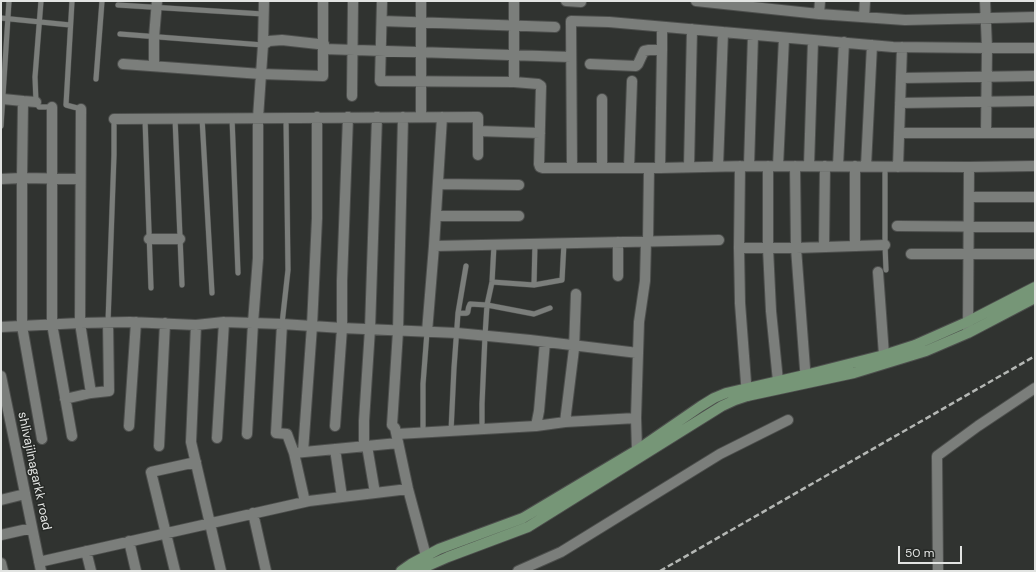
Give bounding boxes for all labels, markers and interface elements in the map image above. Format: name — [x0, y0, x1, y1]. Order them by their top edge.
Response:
street label: shlivajilnagarkk road — [14, 410, 54, 532]
scale bar — [900, 538, 964, 564]
text: 50 m — [905, 545, 934, 561]

